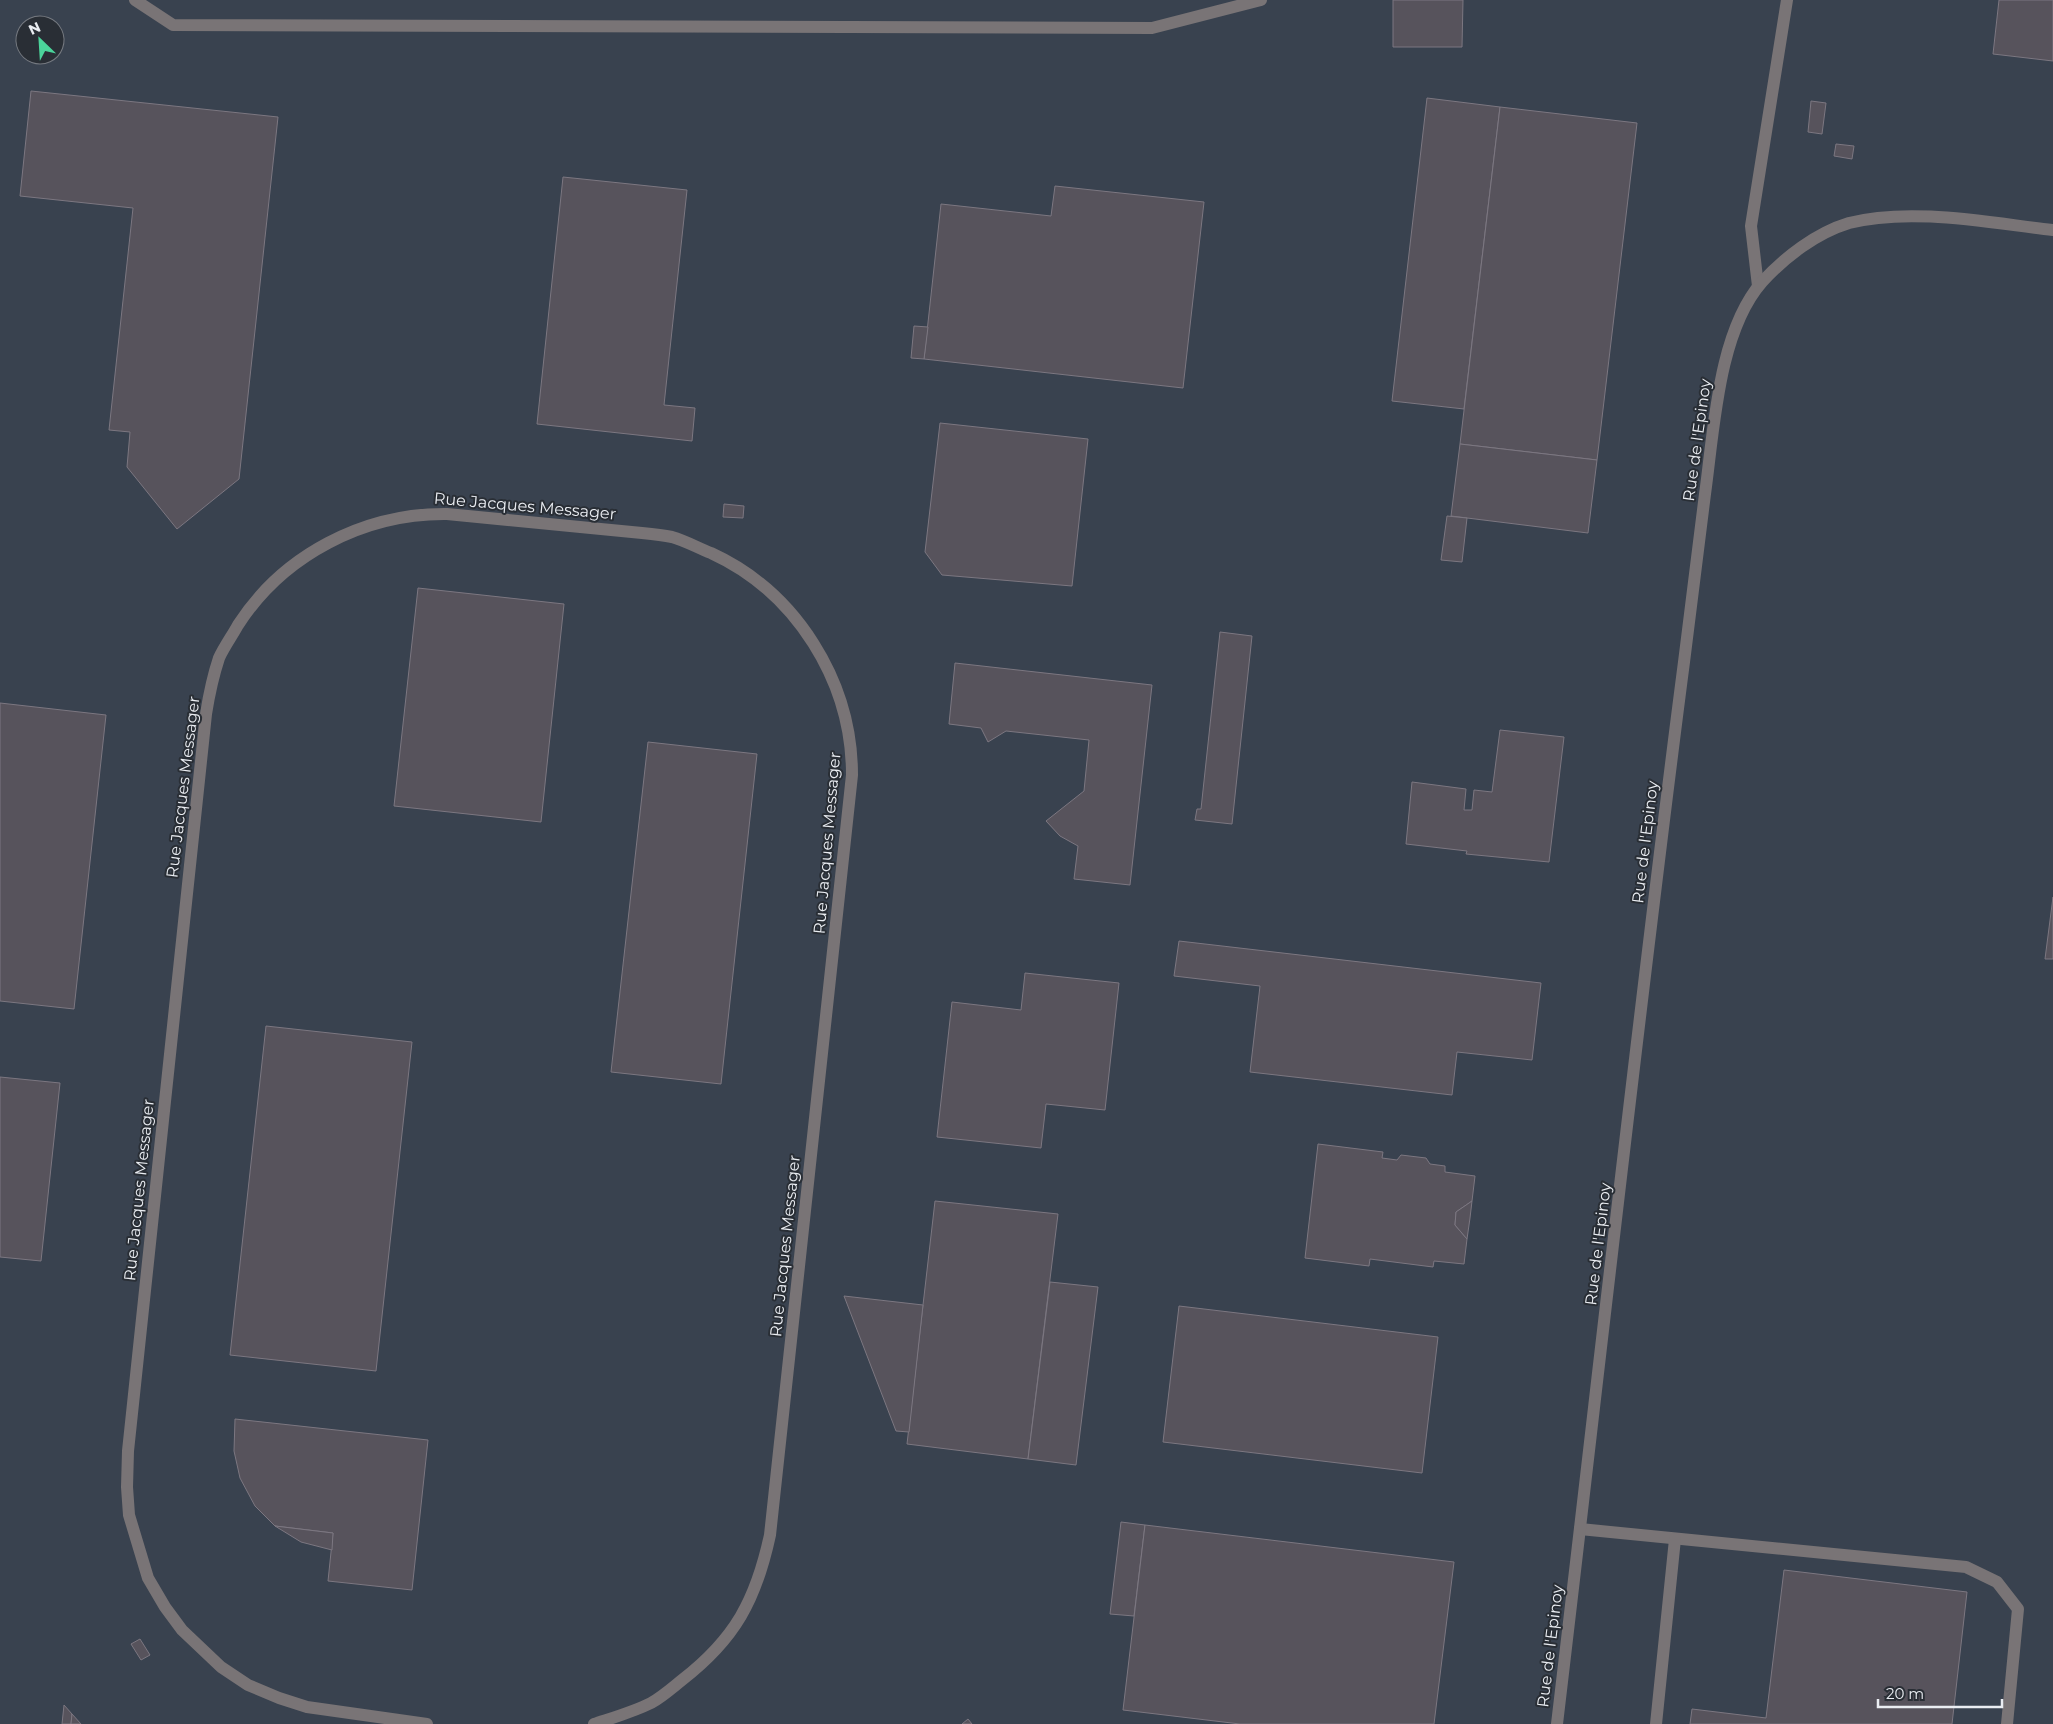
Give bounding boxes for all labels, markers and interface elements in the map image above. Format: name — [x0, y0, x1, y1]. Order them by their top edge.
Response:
north arrow — [15, 15, 65, 65]
text: N — [26, 18, 43, 39]
street label: Rue de l'Epinoy — [1679, 377, 1715, 503]
street label: Rue Jacques Messager — [433, 489, 617, 523]
street label: Rue Jacques Messager — [162, 695, 204, 879]
street label: Rue Jacques Messager — [810, 751, 844, 935]
street label: Rue de l'Epinoy — [1628, 779, 1662, 904]
street label: Rue Jacques Messager — [120, 1098, 158, 1282]
street label: Rue Jacques Messager — [766, 1154, 804, 1338]
street label: Rue de l'Epinoy — [1581, 1181, 1615, 1306]
street label: Rue de l'Epinoy — [1533, 1583, 1567, 1708]
scale bar — [1878, 1676, 2002, 1708]
text: 20 m — [1886, 1684, 1924, 1703]

